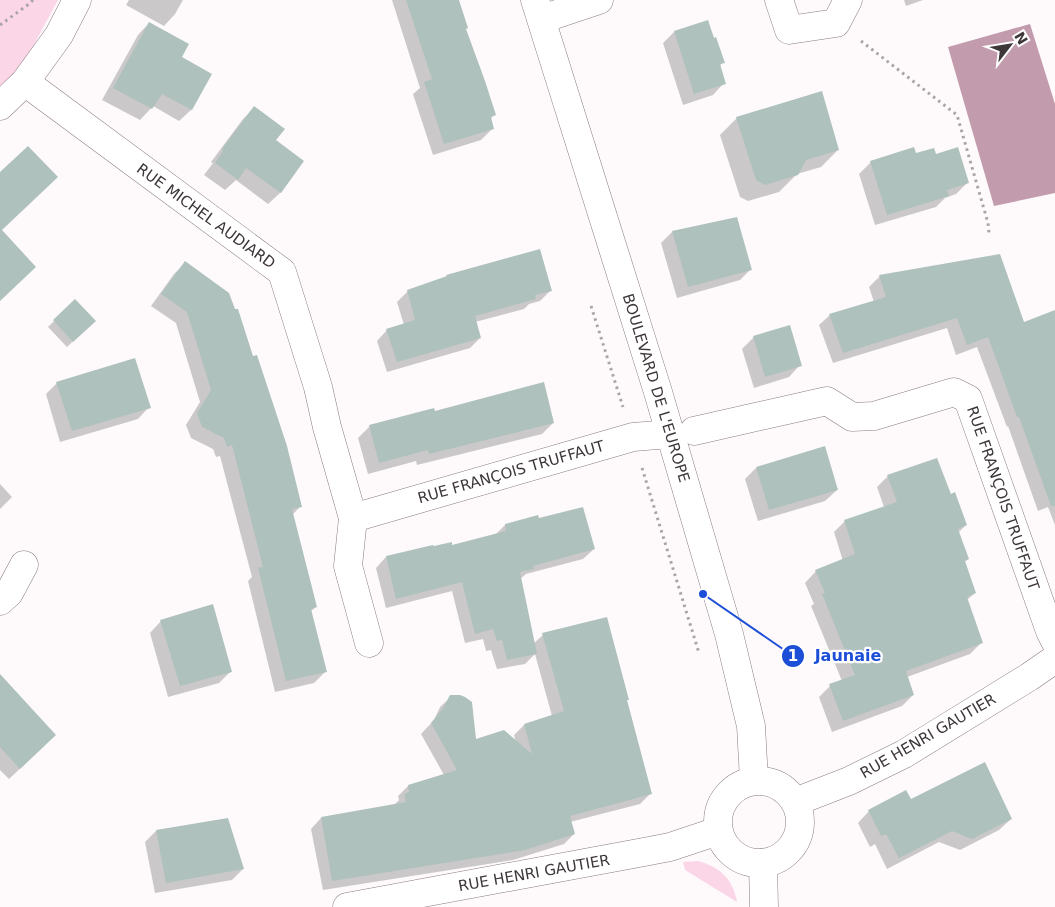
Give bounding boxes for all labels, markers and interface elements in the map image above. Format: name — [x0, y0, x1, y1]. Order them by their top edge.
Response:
north arrow — [985, 20, 1035, 70]
text: N — [1011, 29, 1031, 47]
street label: RUE MICHEL AUDIARD — [133, 160, 279, 272]
street label: BOULEVARD DE L'EUROPE — [619, 291, 693, 485]
street label: RUE FRANÇOIS TRUFFAUT — [963, 404, 1043, 593]
street label: RUE FRANÇOIS TRUFFAUT — [416, 436, 607, 507]
callout: Jaunaie — [780, 640, 892, 671]
text: Jaunaie — [814, 646, 881, 665]
text: 1 — [788, 647, 798, 665]
street label: RUE HENRI GAUTIER — [857, 690, 999, 782]
street label: RUE HENRI GAUTIER — [457, 851, 611, 895]

